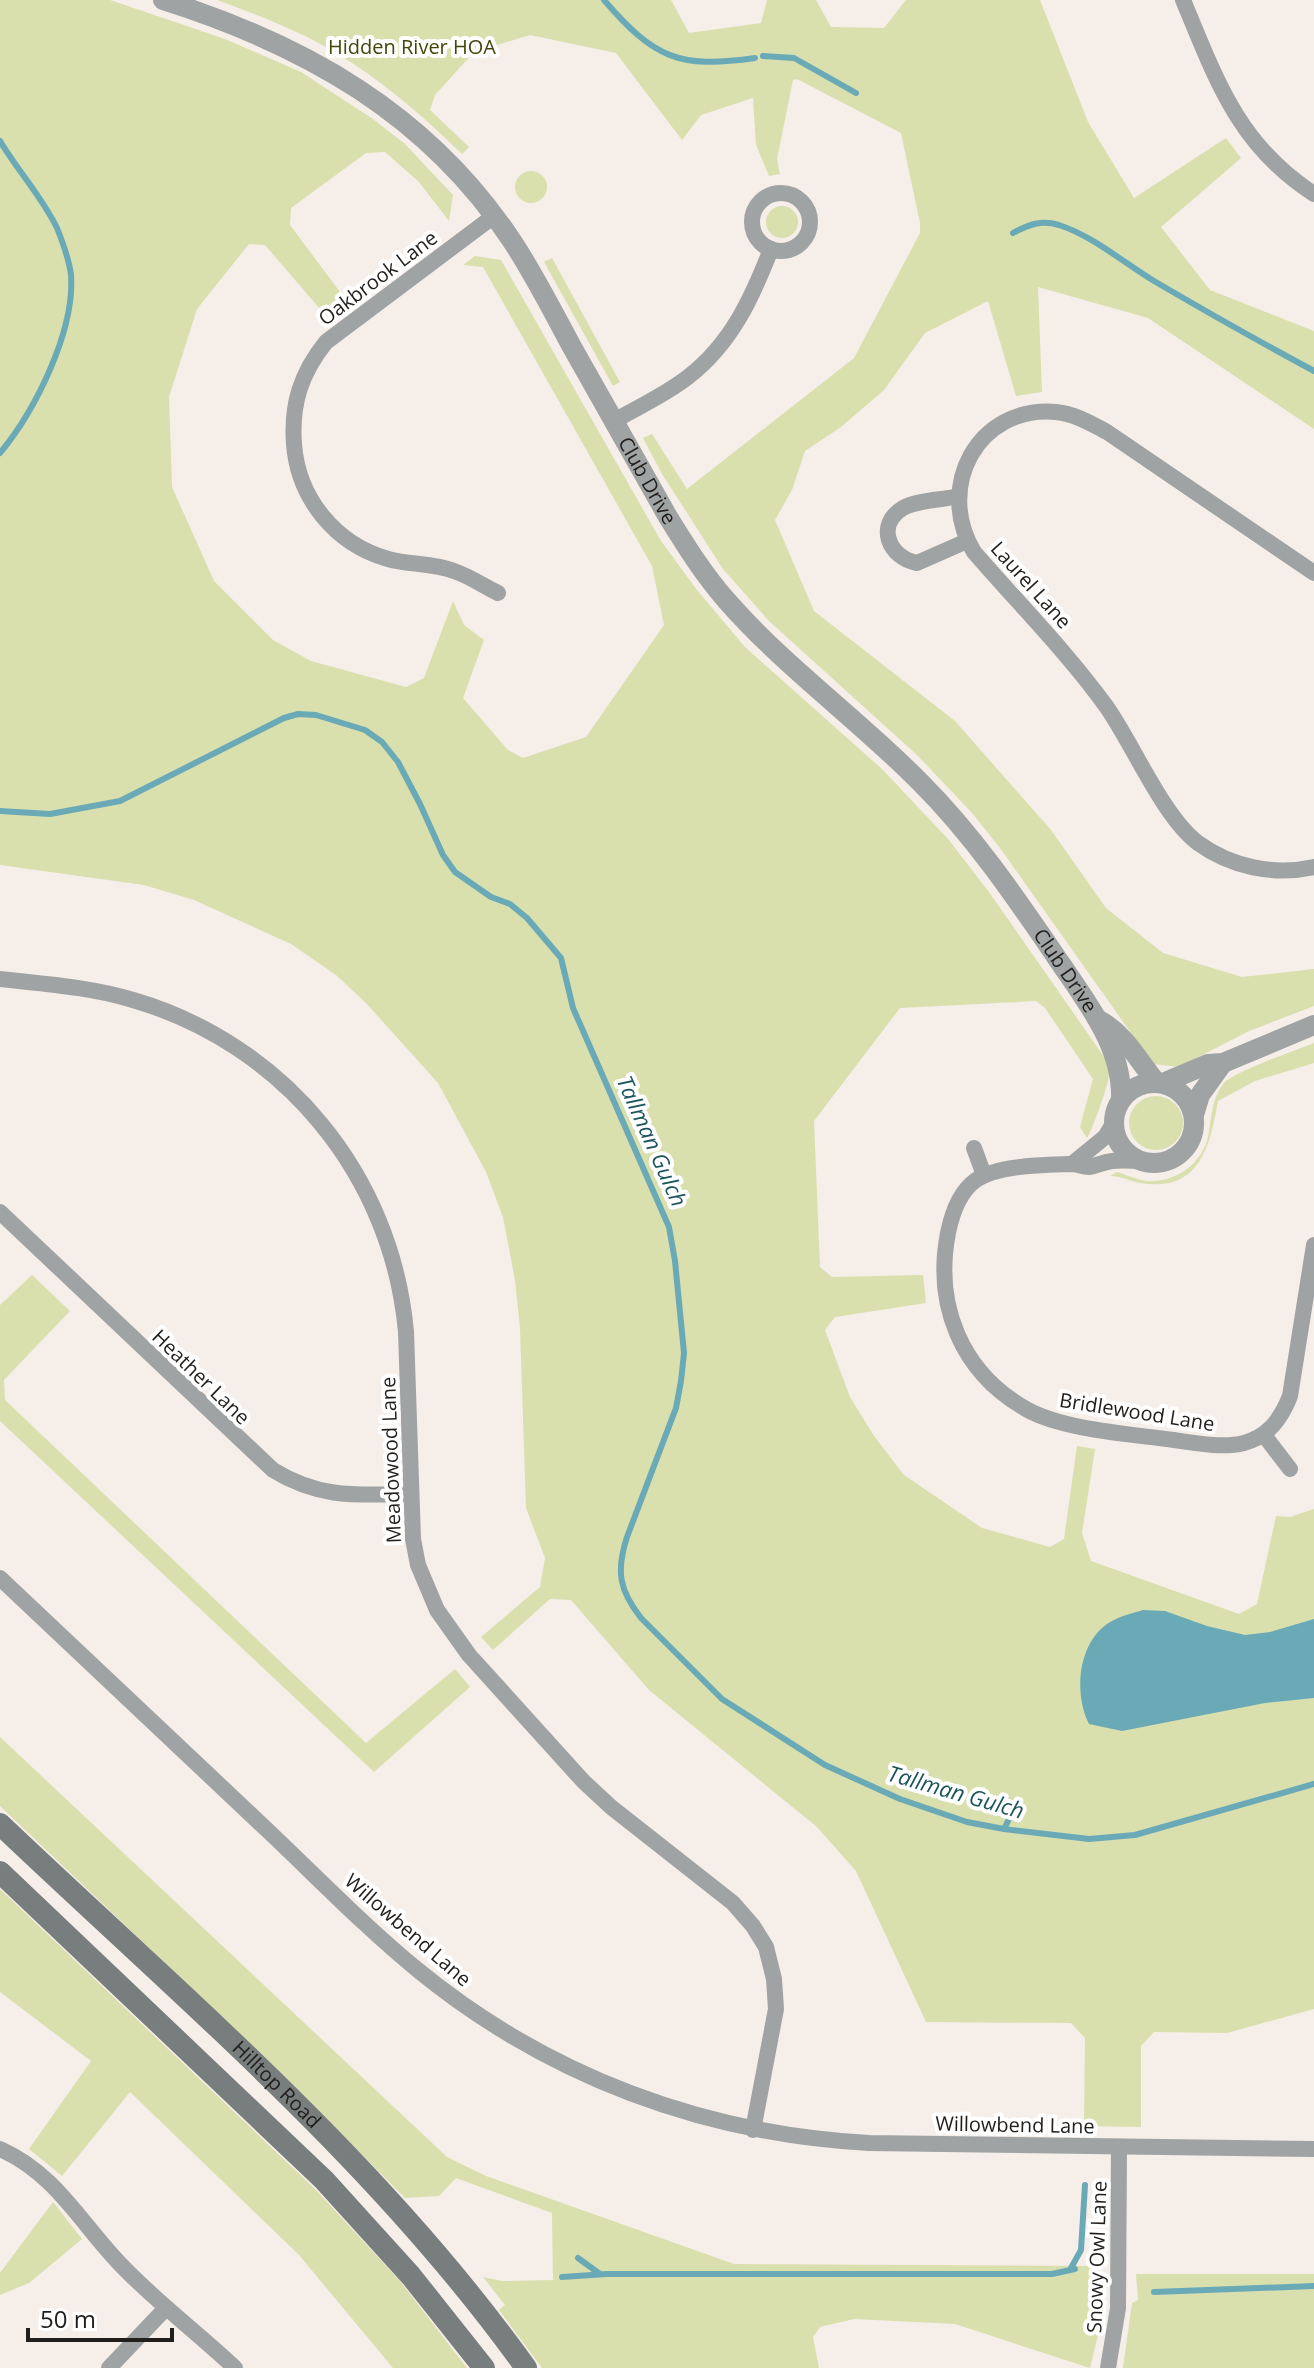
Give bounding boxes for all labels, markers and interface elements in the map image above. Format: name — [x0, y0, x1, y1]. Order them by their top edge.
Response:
park label: Hidden River HOA — [328, 33, 496, 60]
street label: Oakbrook Lane — [313, 224, 443, 331]
street label: Club Drive — [612, 432, 683, 529]
street label: Laurel Lane — [985, 535, 1078, 634]
street label: Club Drive — [1028, 923, 1104, 1018]
water label: Tallman Gulch — [611, 1070, 695, 1211]
street label: Heather Lane — [147, 1323, 256, 1430]
street label: Meadowood Lane — [374, 1376, 407, 1544]
street label: Bridlewood Lane — [1058, 1386, 1217, 1437]
water label: Tallman Gulch — [885, 1757, 1028, 1825]
street label: Willowbend Lane — [339, 1867, 477, 1992]
street label: Hilltop Road — [227, 2034, 327, 2134]
street label: Willowbend Lane — [935, 2110, 1095, 2139]
street label: Snowy Owl Lane — [1080, 2180, 1113, 2334]
scale bar — [28, 2292, 172, 2342]
text: 50 m — [40, 2302, 96, 2335]

